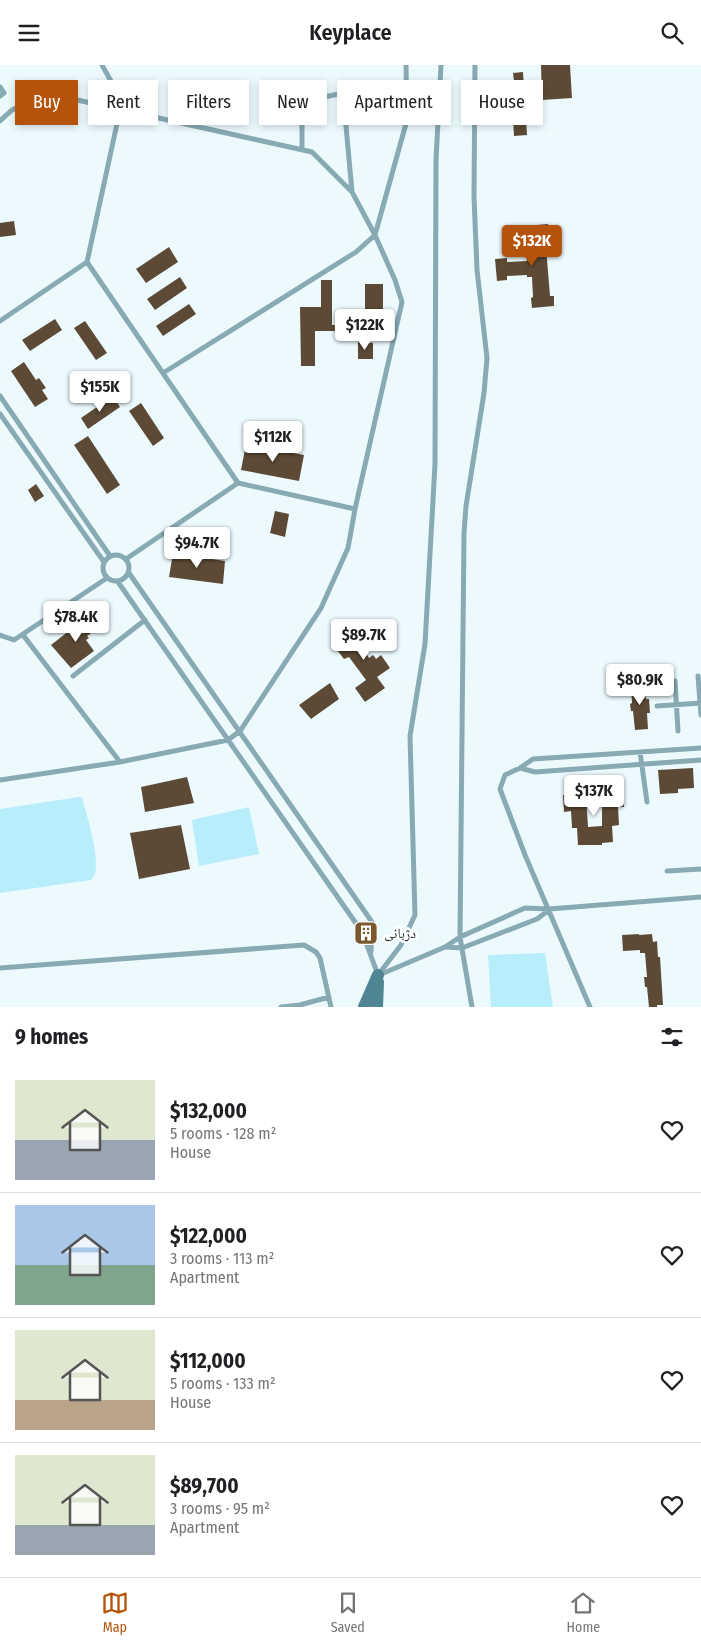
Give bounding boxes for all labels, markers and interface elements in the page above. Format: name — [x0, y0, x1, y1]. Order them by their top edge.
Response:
icon: menu — [15, 19, 43, 47]
text: Keyplace — [309, 19, 392, 46]
icon: search — [658, 19, 686, 47]
chip: Buy — [15, 80, 78, 125]
chip: Rent — [88, 80, 158, 125]
chip: Filters — [168, 80, 249, 125]
chip: New — [259, 80, 327, 125]
chip: Apartment — [337, 80, 451, 125]
chip: House — [461, 80, 543, 125]
pin: $132K — [497, 225, 567, 267]
text: $132K — [513, 231, 551, 250]
pin: $122K — [330, 309, 400, 351]
text: $122K — [346, 315, 384, 334]
pin: $155K — [65, 371, 135, 413]
text: $155K — [80, 377, 120, 396]
pin: $112K — [238, 421, 308, 463]
text: $112K — [254, 427, 292, 446]
pin: $94.7K — [156, 527, 238, 569]
text: $94.7K — [175, 533, 219, 552]
pin: $78.4K — [35, 601, 117, 643]
text: $78.4K — [54, 607, 98, 626]
pin: $89.7K — [323, 619, 405, 661]
text: $89.7K — [342, 625, 386, 644]
pin: $80.9K — [599, 663, 681, 706]
text: $80.9K — [617, 670, 663, 689]
pin: $137K — [559, 775, 629, 817]
text: $137K — [575, 781, 613, 800]
building icon: دژبانی — [353, 920, 379, 946]
place label: دژبانی — [384, 925, 416, 942]
icon: filters — [658, 1023, 686, 1051]
text: 9 homes — [15, 1024, 88, 1050]
text: $132,000 — [170, 1098, 247, 1124]
icon: home — [55, 1100, 115, 1160]
icon: heart — [658, 1116, 686, 1144]
text: 5 rooms · 128 m² — [170, 1124, 276, 1143]
text: House — [170, 1143, 211, 1162]
text: $122,000 — [170, 1223, 247, 1249]
icon: home — [55, 1225, 115, 1285]
icon: heart — [658, 1241, 686, 1269]
text: 3 rooms · 113 m² — [170, 1249, 274, 1268]
text: Apartment — [170, 1268, 239, 1287]
text: $112,000 — [170, 1348, 246, 1374]
icon: home — [55, 1350, 115, 1410]
icon: heart — [658, 1366, 686, 1394]
text: 5 rooms · 133 m² — [170, 1374, 276, 1393]
text: House — [170, 1393, 211, 1412]
text: $89,700 — [170, 1473, 239, 1499]
icon: home — [55, 1475, 115, 1535]
icon: heart — [658, 1491, 686, 1519]
text: 3 rooms · 95 m² — [170, 1499, 270, 1518]
text: Apartment — [170, 1518, 239, 1537]
tab: Map — [101, 1589, 129, 1636]
tab: Saved — [331, 1589, 365, 1636]
tab: Home — [567, 1589, 600, 1636]

